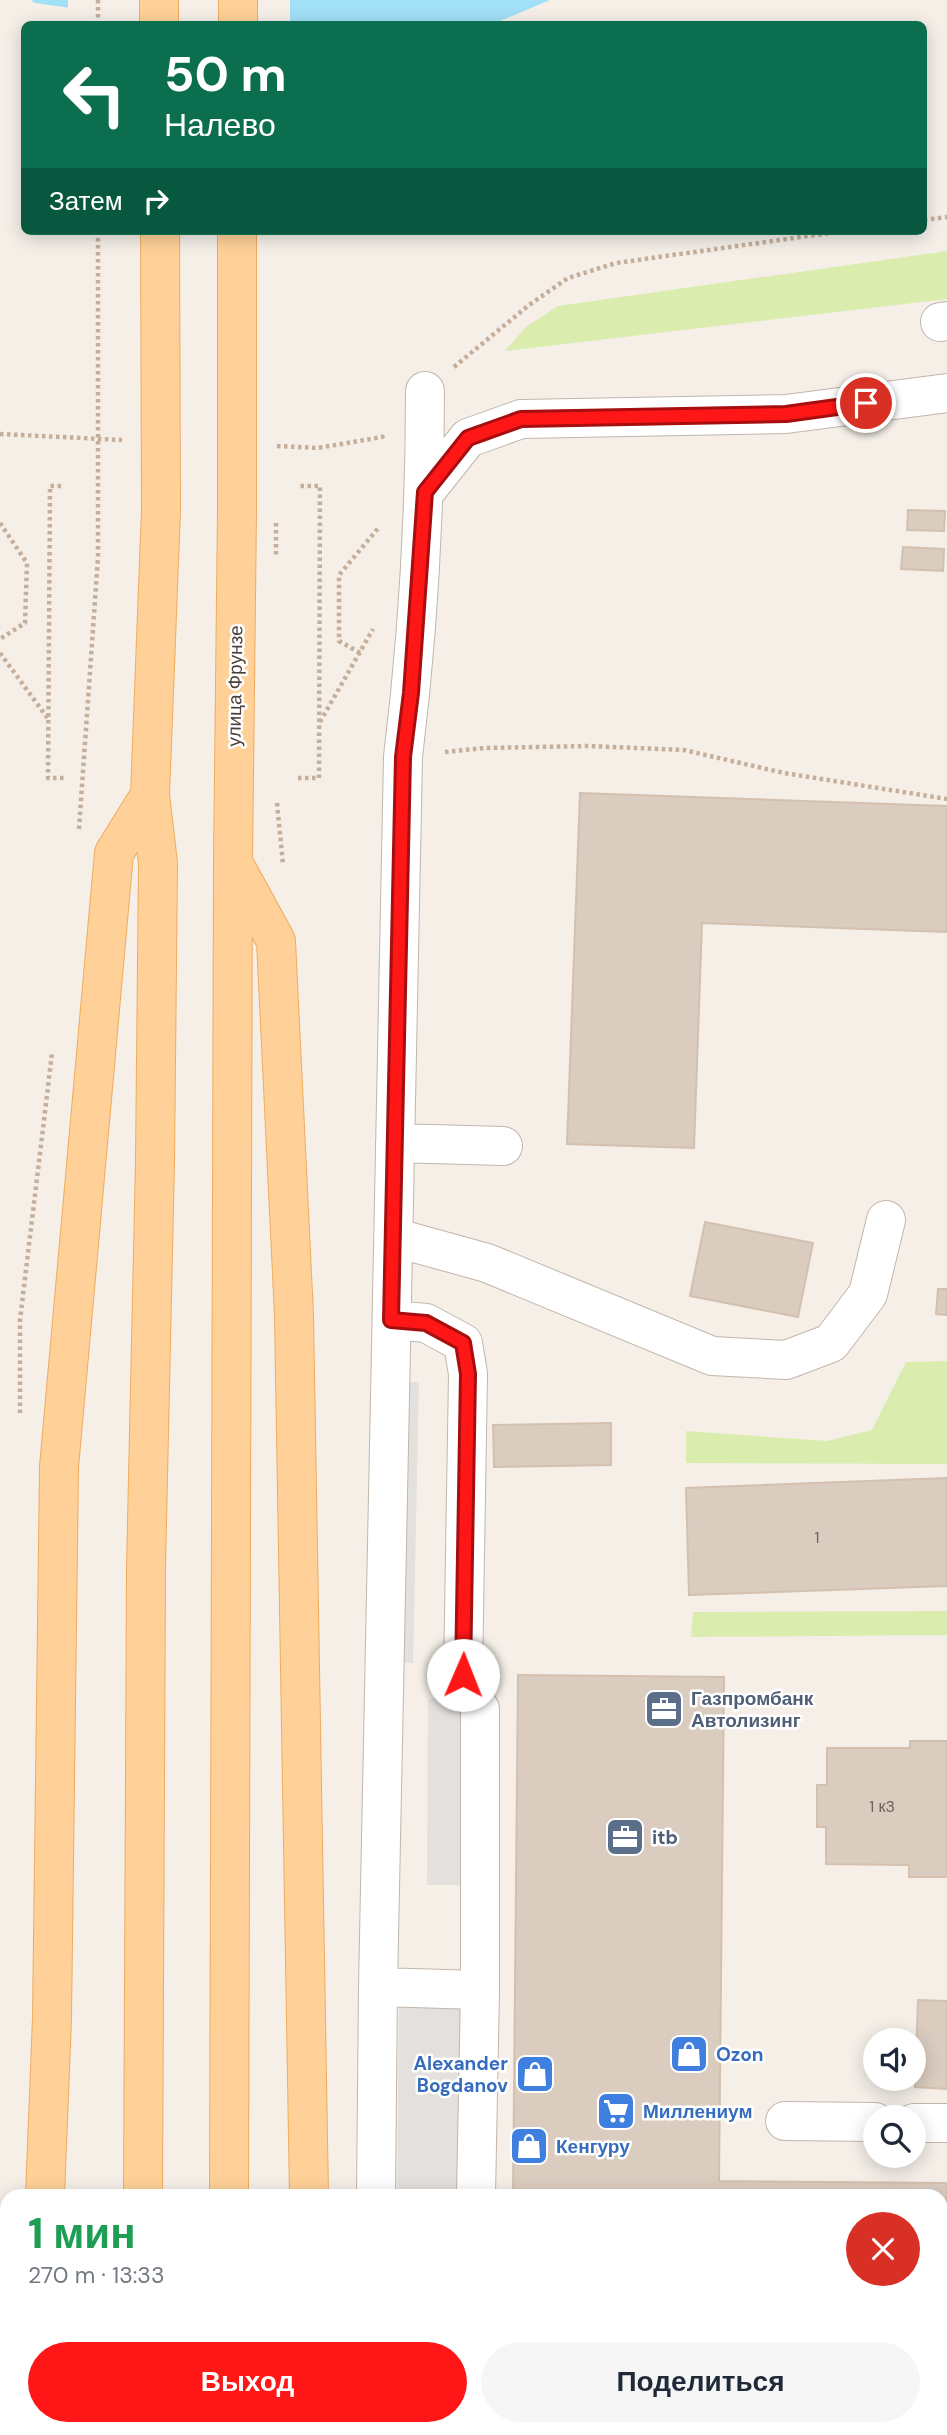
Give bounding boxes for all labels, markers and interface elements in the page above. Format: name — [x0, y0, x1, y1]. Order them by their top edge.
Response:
text: 50 m — [164, 42, 287, 106]
icon: left — [49, 49, 140, 140]
text: Налево — [164, 104, 276, 146]
icon: right — [137, 182, 175, 220]
text: Затем — [49, 184, 123, 218]
pin — [836, 373, 896, 433]
icon: arrive — [847, 384, 885, 422]
street label: улица Фрунзе — [221, 625, 249, 747]
house number: 1 — [815, 1527, 820, 1548]
position arrow — [426, 1638, 500, 1712]
place label: Газпромбанк Автолизинг — [691, 1686, 814, 1733]
office icon: Газпромбанк Автолизинг — [643, 1688, 685, 1730]
house number: 1 к3 — [869, 1796, 895, 1817]
office icon: itb — [604, 1816, 646, 1858]
place label: itb — [652, 1825, 678, 1850]
map controls — [863, 2028, 926, 2168]
button: sound — [863, 2028, 926, 2091]
shop icon: Ozon — [668, 2033, 710, 2075]
place label: Ozon — [716, 2042, 764, 2067]
place label: Alexander Bogdanov — [414, 2051, 508, 2098]
shop icon: Alexander Bogdanov — [514, 2053, 556, 2095]
supermarket icon: Миллениум — [595, 2090, 637, 2132]
place label: Миллениум — [643, 2099, 753, 2124]
button: search — [863, 2105, 926, 2168]
shop icon: Кенгуру — [508, 2125, 550, 2167]
place label: Кенгуру — [556, 2134, 630, 2159]
text: 1 мин — [28, 2206, 136, 2261]
button: close — [846, 2212, 920, 2286]
text: 270 m · 13:33 — [28, 2260, 165, 2290]
button: Выход — [28, 2342, 467, 2422]
button: Поделиться — [481, 2342, 920, 2422]

